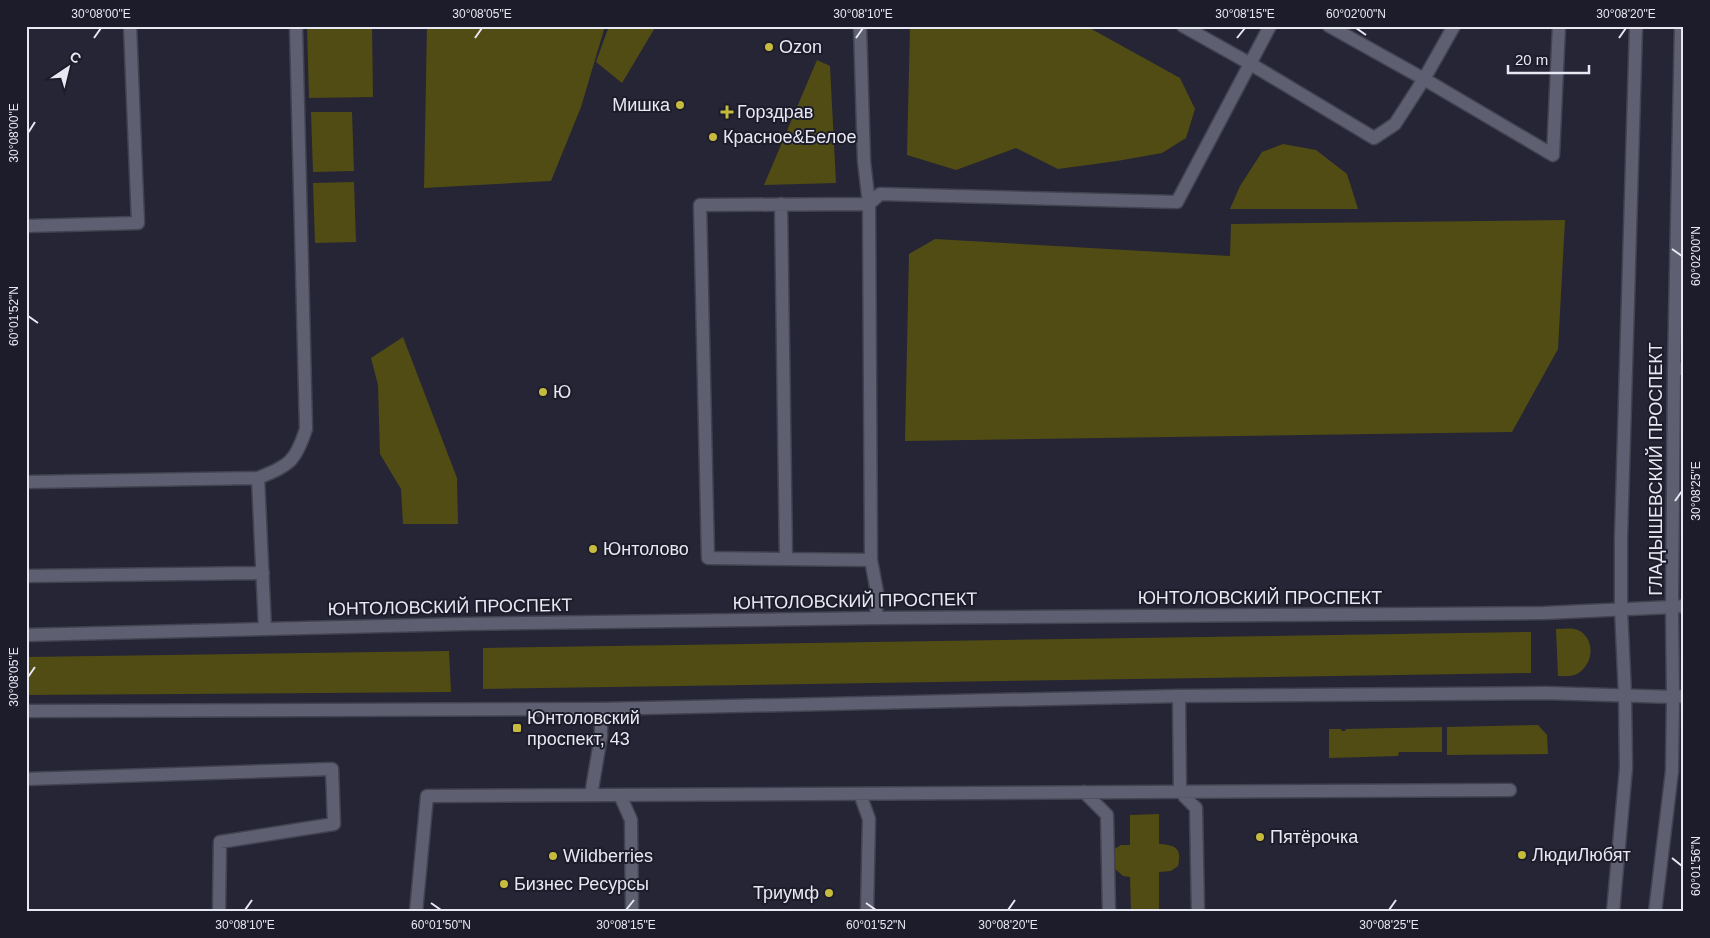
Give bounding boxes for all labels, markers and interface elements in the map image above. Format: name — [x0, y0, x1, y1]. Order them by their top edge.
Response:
text: 30°08'00"E — [71, 7, 131, 21]
text: 30°08'05"E — [452, 7, 512, 21]
text: 30°08'10"E — [833, 7, 893, 21]
text: 30°08'15"E — [1215, 7, 1275, 21]
text: 60°02'00"N — [1326, 7, 1386, 21]
text: 30°08'20"E — [1596, 7, 1656, 21]
place label: Ozon — [779, 37, 822, 57]
marker: Ozon — [763, 41, 775, 53]
north arrow — [42, 42, 92, 92]
scale bar — [1508, 42, 1589, 74]
text: С — [67, 48, 84, 67]
text: 20 m — [1515, 51, 1548, 68]
place label: Мишка — [612, 95, 671, 115]
marker: Мишка — [674, 99, 686, 111]
place label: Горздрав — [737, 102, 813, 122]
text: 30°08'00"E — [7, 103, 21, 163]
marker: Горздрав — [721, 106, 733, 118]
place label: Красное&Белое — [723, 127, 856, 147]
marker: Красное&Белое — [707, 131, 719, 143]
text: 60°02'00"N — [1689, 226, 1703, 286]
text: 60°01'52"N — [7, 286, 21, 346]
street label: ГЛАДЫШЕВСКИЙ ПРОСПЕКТ — [1645, 342, 1666, 596]
place label: Ю — [553, 382, 571, 402]
marker: Ю — [537, 386, 549, 398]
text: 30°08'25"E — [1689, 461, 1703, 521]
place label: Юнтолово — [603, 539, 689, 559]
marker: Юнтолово — [587, 543, 599, 555]
street label: ЮНТОЛОВСКИЙ ПРОСПЕКТ — [1138, 587, 1382, 608]
street label: ЮНТОЛОВСКИЙ ПРОСПЕКТ — [732, 588, 978, 613]
street label: ЮНТОЛОВСКИЙ ПРОСПЕКТ — [327, 594, 573, 619]
text: 30°08'05"E — [7, 647, 21, 707]
place label: Юнтоловский проспект, 43 — [527, 708, 640, 749]
marker: Юнтоловский проспект, 43 — [511, 722, 523, 734]
place label: Пятёрочка — [1270, 827, 1359, 847]
marker: Пятёрочка — [1254, 831, 1266, 843]
text: 60°01'56"N — [1689, 836, 1703, 896]
place label: ЛюдиЛюбят — [1532, 845, 1631, 865]
place label: Wildberries — [563, 846, 653, 866]
marker: ЛюдиЛюбят — [1516, 849, 1528, 861]
marker: Wildberries — [547, 850, 559, 862]
place label: Бизнес Ресурсы — [514, 874, 649, 894]
marker: Бизнес Ресурсы — [498, 878, 510, 890]
place label: Триумф — [753, 883, 819, 903]
marker: Триумф — [823, 887, 835, 899]
text: 30°08'10"E — [215, 918, 275, 932]
text: 60°01'50"N — [411, 918, 471, 932]
text: 30°08'15"E — [596, 918, 656, 932]
text: 60°01'52"N — [846, 918, 906, 932]
text: 30°08'20"E — [978, 918, 1038, 932]
text: 30°08'25"E — [1359, 918, 1419, 932]

